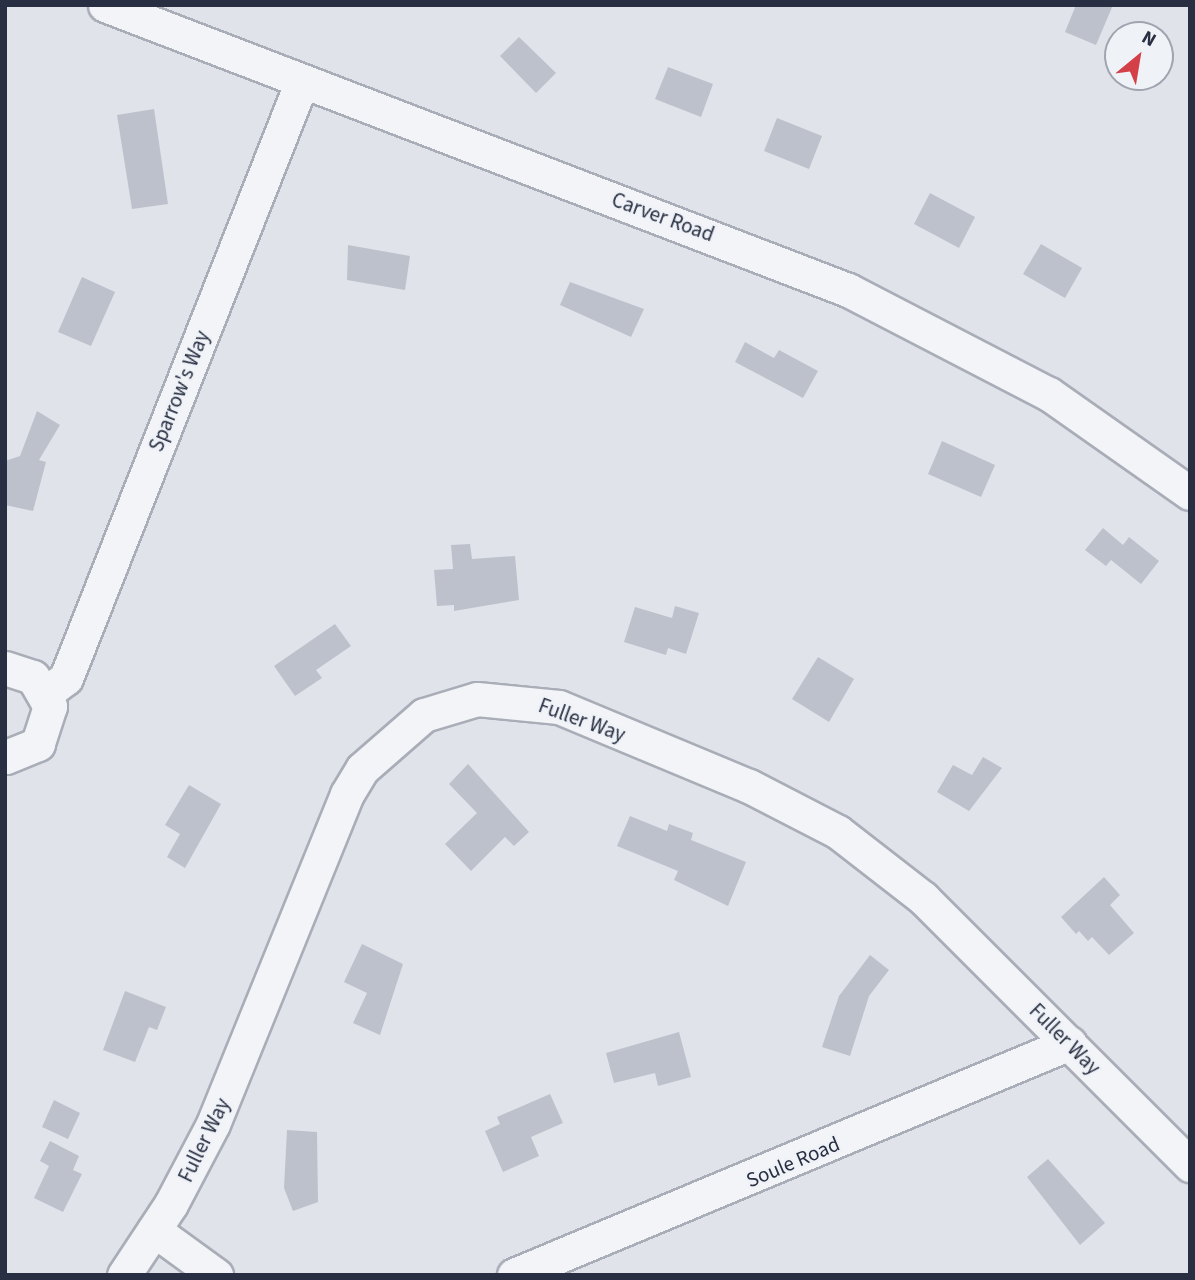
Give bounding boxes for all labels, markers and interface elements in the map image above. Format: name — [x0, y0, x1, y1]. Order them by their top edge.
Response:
north arrow — [1104, 21, 1174, 91]
text: N — [1137, 24, 1161, 54]
street label: Carver Road — [608, 187, 718, 247]
street label: Sparrow's Way — [143, 327, 215, 455]
street label: Fuller Way — [535, 693, 629, 747]
street label: Fuller Way — [1024, 998, 1106, 1080]
street label: Fuller Way — [173, 1094, 235, 1186]
street label: Soule Road — [742, 1131, 844, 1193]

